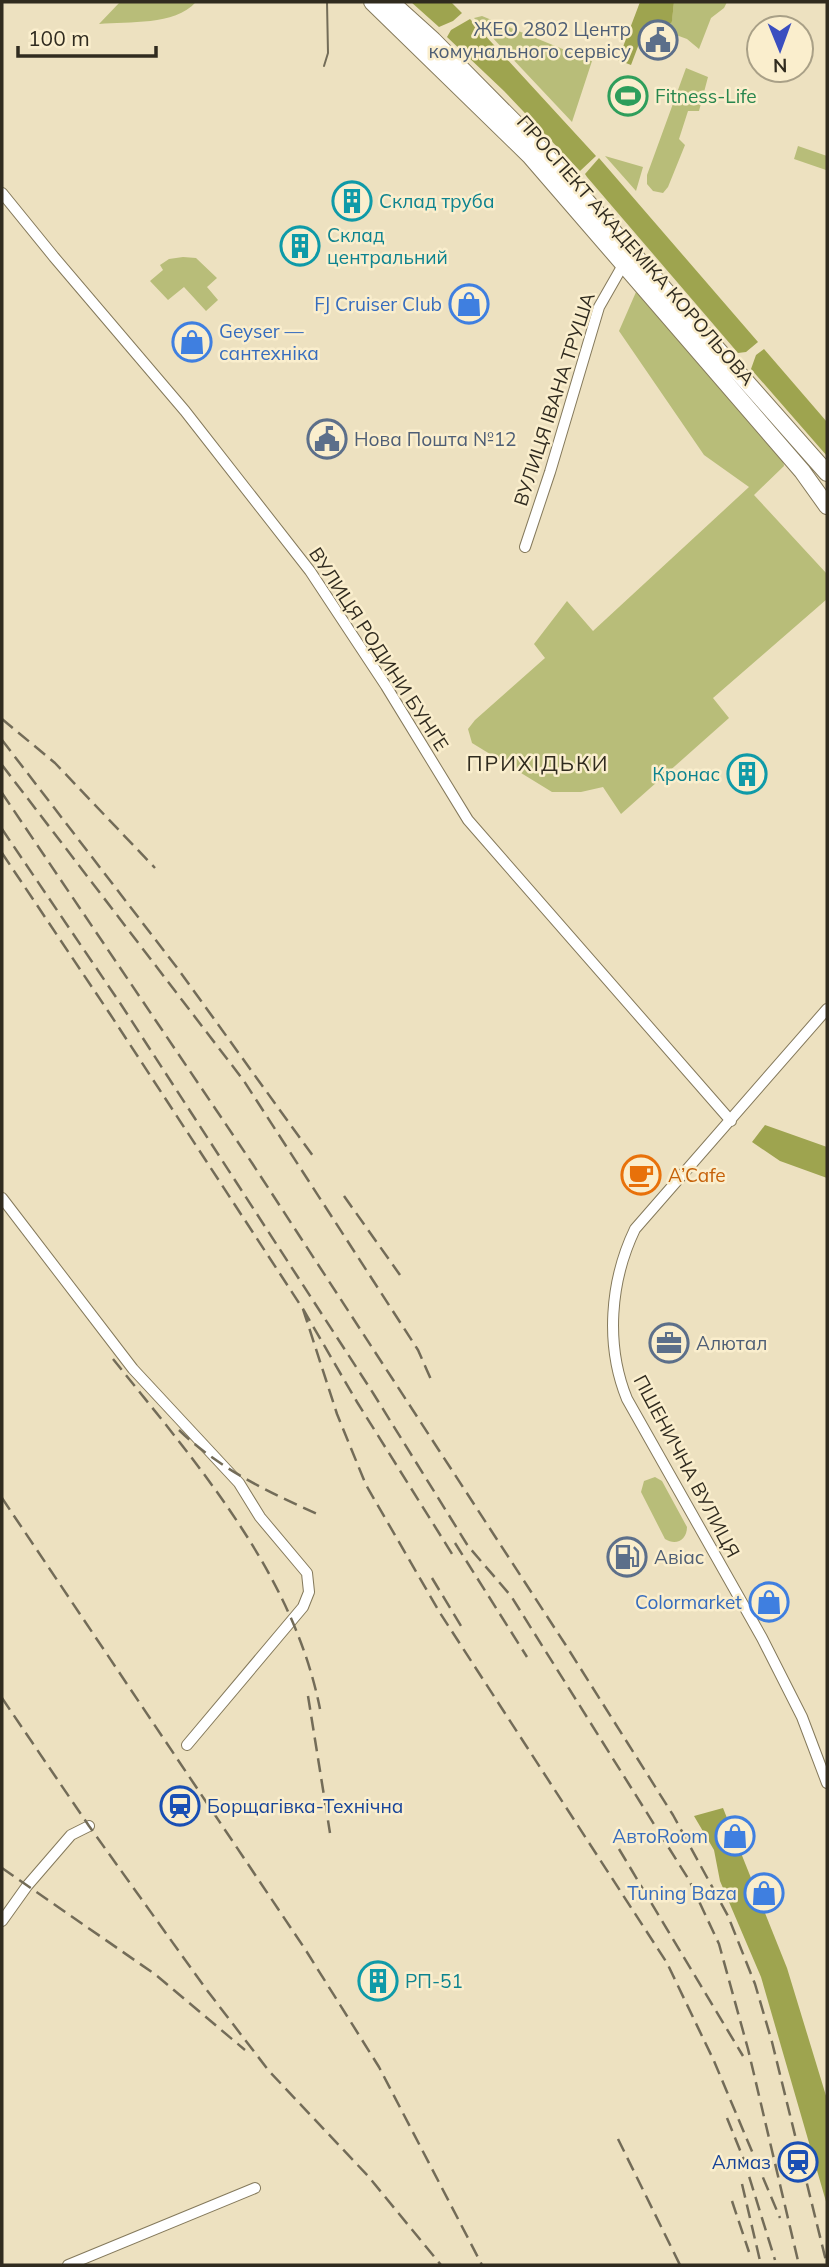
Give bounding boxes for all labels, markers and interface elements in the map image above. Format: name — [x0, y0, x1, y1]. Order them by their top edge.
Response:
scale bar — [18, 14, 156, 58]
north arrow — [745, 14, 815, 84]
place label: ЖЕО 2802 Центр комунального сервісу — [428, 17, 631, 63]
public building icon: ЖЕО 2802 Центр комунального сервісу — [637, 19, 679, 61]
text: 100 m — [28, 25, 90, 51]
text: N — [773, 54, 788, 78]
sports icon: Fitness-Life — [607, 75, 649, 117]
place label: Fitness-Life — [655, 84, 757, 108]
street label: ПРОСПЕКТ АКАДЕМІКА КОРОЛЬОВА — [512, 110, 760, 390]
building icon: Склад труба — [331, 180, 373, 222]
place label: Склад труба — [379, 189, 495, 213]
place label: Склад центральний — [327, 223, 448, 269]
building icon: Склад центральний — [279, 225, 321, 267]
shop icon: FJ Cruiser Club — [448, 283, 490, 325]
street label: ВУЛИЦЯ ІВАНА ТРУША — [508, 289, 600, 509]
place label: FJ Cruiser Club — [314, 292, 442, 316]
place label: Geyser — сантехніка — [219, 319, 319, 365]
shop icon: Geyser — сантехніка — [171, 321, 213, 363]
public building icon: Нова Пошта №12 — [306, 418, 348, 460]
place label: Нова Пошта №12 — [354, 427, 516, 451]
street label: ВУЛИЦЯ РОДИНИ БУНҐЕ — [304, 543, 454, 755]
district label: ПРИХІДЬКИ — [466, 750, 610, 776]
building icon: Кронас — [726, 753, 768, 795]
place label: Кронас — [652, 762, 720, 786]
cafe icon: A’Cafe — [620, 1154, 662, 1196]
place label: A’Cafe — [668, 1163, 726, 1187]
office icon: Алютал — [648, 1322, 690, 1364]
place label: Алютал — [696, 1331, 767, 1355]
street label: ПШЕНИЧНА ВУЛИЦЯ — [629, 1370, 745, 1562]
fuel station icon: Авіас — [606, 1536, 648, 1578]
place label: Авіас — [654, 1545, 704, 1569]
shop icon: Colormarket — [748, 1581, 790, 1623]
place label: Colormarket — [635, 1590, 742, 1614]
station icon: Борщагівка-Технічна — [159, 1785, 201, 1827]
place label: Борщагівка-Технічна — [207, 1794, 403, 1818]
shop icon: АвтоRoom — [714, 1815, 756, 1857]
place label: АвтоRoom — [612, 1824, 708, 1848]
shop icon: Tuning Baza — [743, 1872, 785, 1914]
place label: Tuning Baza — [627, 1881, 737, 1905]
building icon: РП-51 — [357, 1960, 399, 2002]
place label: РП-51 — [405, 1969, 463, 1993]
station icon: Алмаз — [777, 2141, 819, 2183]
place label: Алмаз — [712, 2150, 771, 2174]

